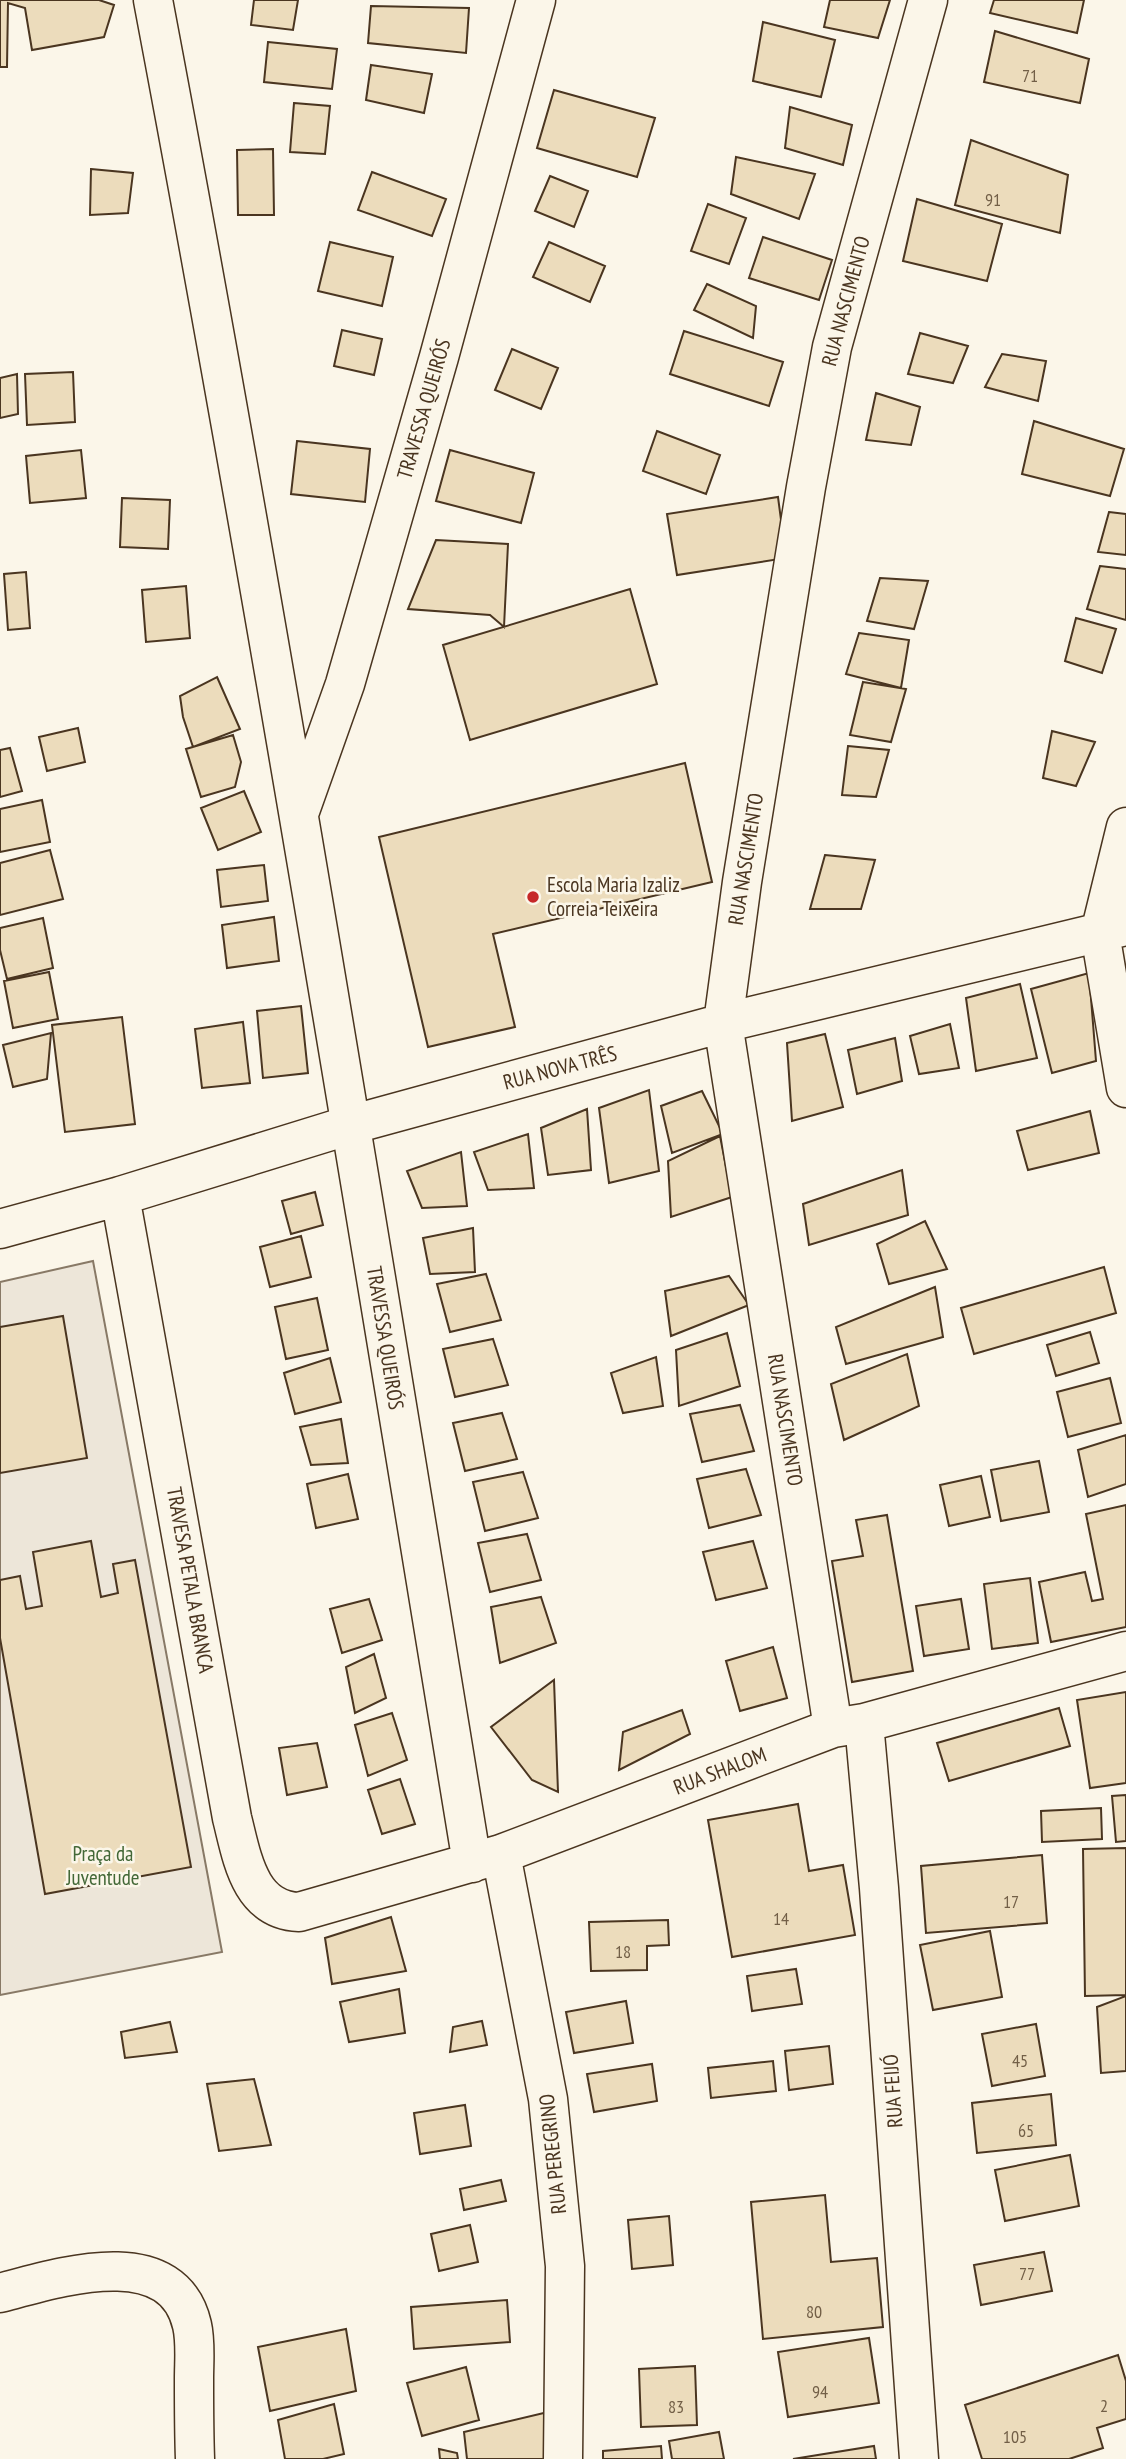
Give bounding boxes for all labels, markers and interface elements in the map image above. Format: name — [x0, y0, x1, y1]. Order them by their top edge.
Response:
house number: 71 — [1022, 64, 1038, 87]
house number: 91 — [985, 188, 1001, 211]
street label: RUA NASCIMENTO — [815, 233, 876, 369]
street label: TRAVESSA QUEIRÓS — [391, 336, 456, 482]
street label: RUA NASCIMENTO — [722, 791, 769, 927]
place label: Escola Maria Izaliz Correia Teixeira — [547, 871, 680, 922]
marker: Escola Maria Izaliz Correia Teixeira — [525, 889, 541, 905]
street label: RUA NOVA TRÊS — [500, 1039, 620, 1096]
street label: TRAVESSA QUEIRÓS — [361, 1264, 410, 1412]
street label: RUA NASCIMENTO — [762, 1352, 809, 1488]
street label: TRAVESA PETALA BRANCA — [161, 1485, 220, 1675]
street label: RUA SHALOM — [670, 1740, 770, 1801]
park label: Praça da Juventude — [66, 1840, 139, 1891]
house number: 17 — [1003, 1890, 1019, 1913]
house number: 14 — [773, 1907, 789, 1930]
house number: 18 — [615, 1940, 631, 1963]
house number: 45 — [1012, 2049, 1028, 2072]
street label: RUA FEIJÓ — [876, 2053, 909, 2129]
street label: RUA PEREGRINO — [533, 2093, 572, 2215]
house number: 65 — [1018, 2119, 1034, 2142]
house number: 77 — [1019, 2262, 1035, 2285]
house number: 80 — [806, 2300, 822, 2323]
house number: 94 — [812, 2380, 828, 2403]
house number: 2 — [1100, 2394, 1108, 2417]
house number: 83 — [668, 2395, 684, 2418]
house number: 105 — [1003, 2425, 1027, 2448]

